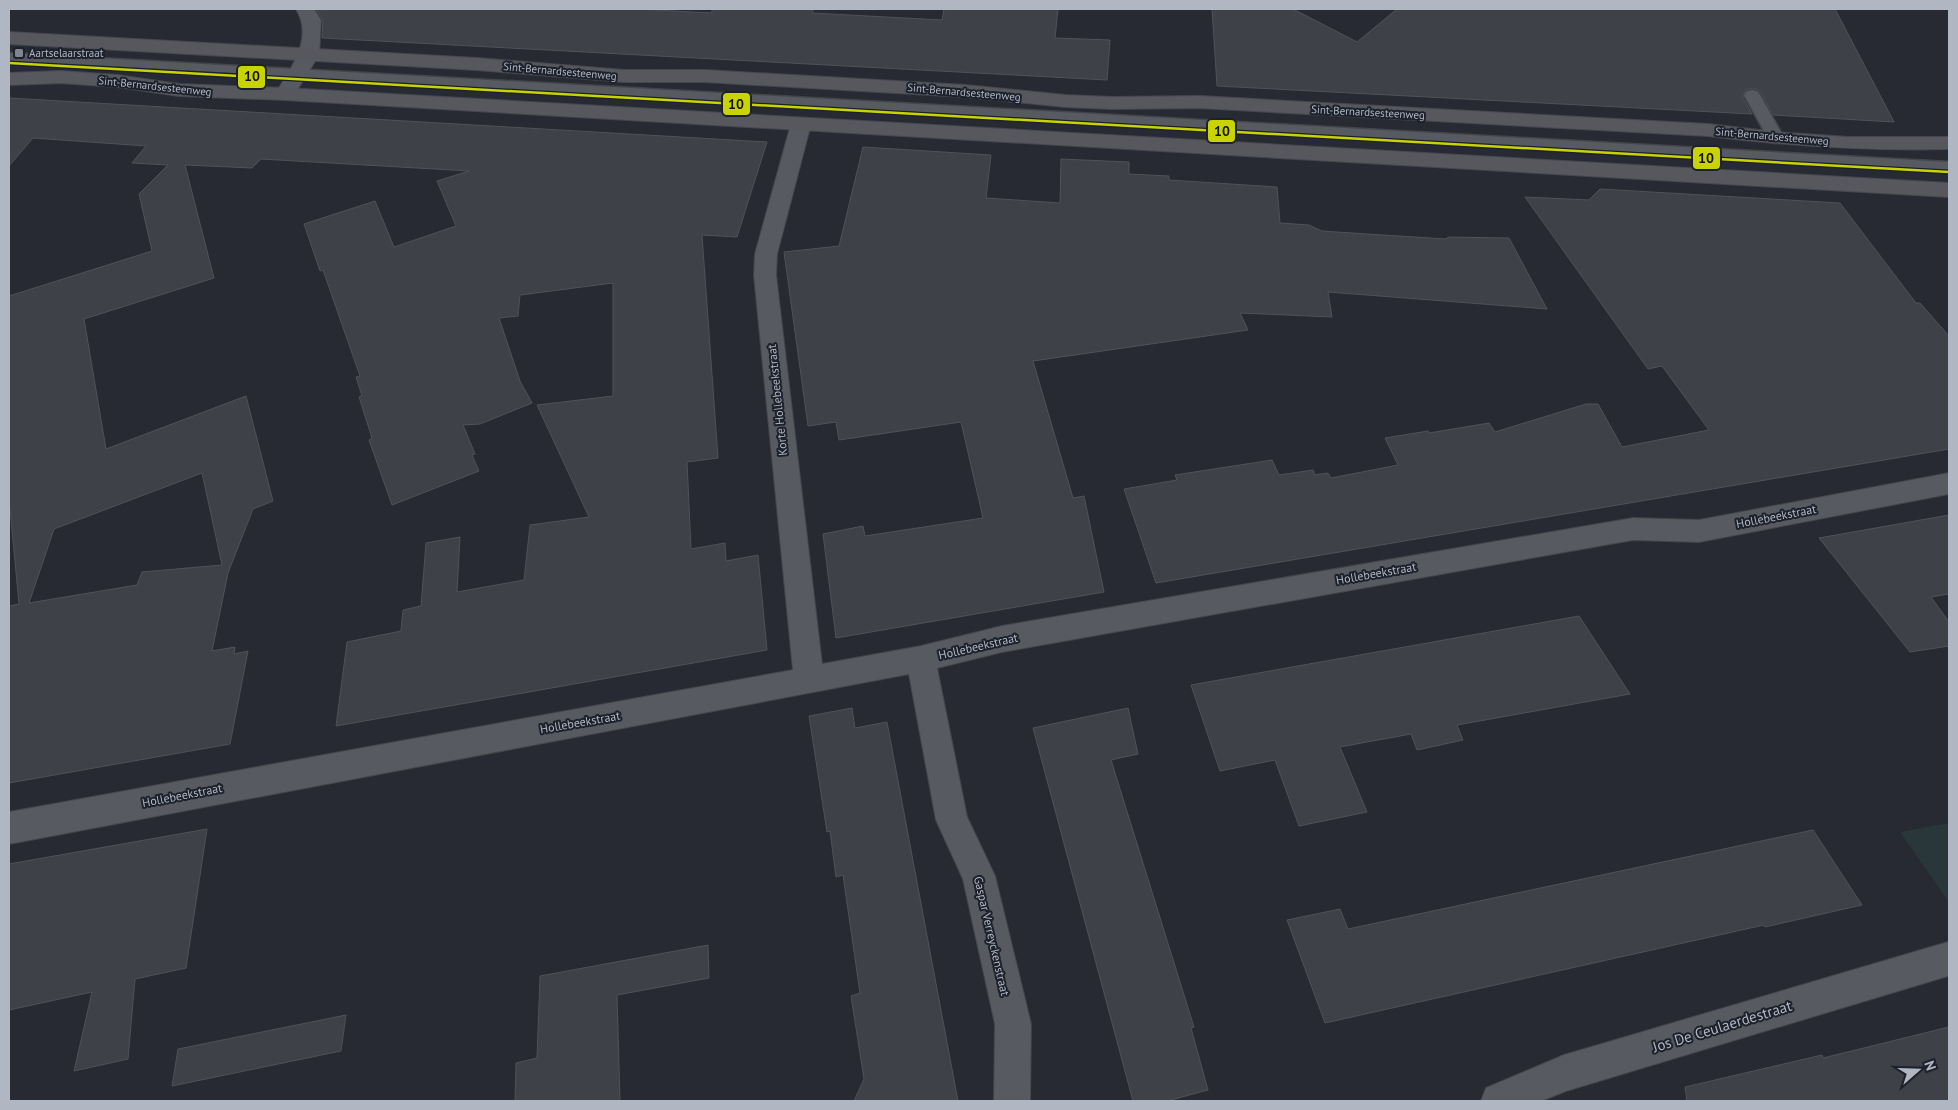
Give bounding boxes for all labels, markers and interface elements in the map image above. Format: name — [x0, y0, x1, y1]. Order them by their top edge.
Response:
place label: Aartselaarstraat — [29, 46, 104, 60]
marker: Aartselaarstraat — [13, 47, 25, 59]
street label: Sint-Bernardsesteenweg — [503, 59, 617, 83]
line badge: 10 — [237, 65, 266, 89]
text: 10 — [244, 67, 260, 85]
street label: Sint-Bernardsesteenweg — [98, 73, 212, 99]
street label: Sint-Bernardsesteenweg — [907, 80, 1021, 104]
line badge: 10 — [722, 92, 751, 116]
text: 10 — [728, 95, 744, 113]
street label: Sint-Bernardsesteenweg — [1311, 102, 1425, 122]
line badge: 10 — [1207, 119, 1236, 143]
text: 10 — [1214, 122, 1230, 140]
street label: Sint-Bernardsesteenweg — [1715, 124, 1829, 148]
line badge: 10 — [1692, 146, 1721, 170]
text: 10 — [1698, 149, 1714, 167]
street label: Korte Hollebeekstraat — [764, 344, 790, 456]
street label: Hollebeekstraat — [1735, 501, 1817, 531]
street label: Hollebeekstraat — [1335, 559, 1417, 587]
street label: Hollebeekstraat — [937, 630, 1019, 662]
street label: Hollebeekstraat — [539, 708, 621, 736]
street label: Hollebeekstraat — [141, 780, 223, 810]
street label: Gaspar Verreyckenstraat — [971, 875, 1013, 997]
street label: Jos De Ceulaerdestraat — [1649, 996, 1794, 1057]
north arrow — [1893, 1045, 1943, 1095]
text: N — [1920, 1058, 1940, 1073]

